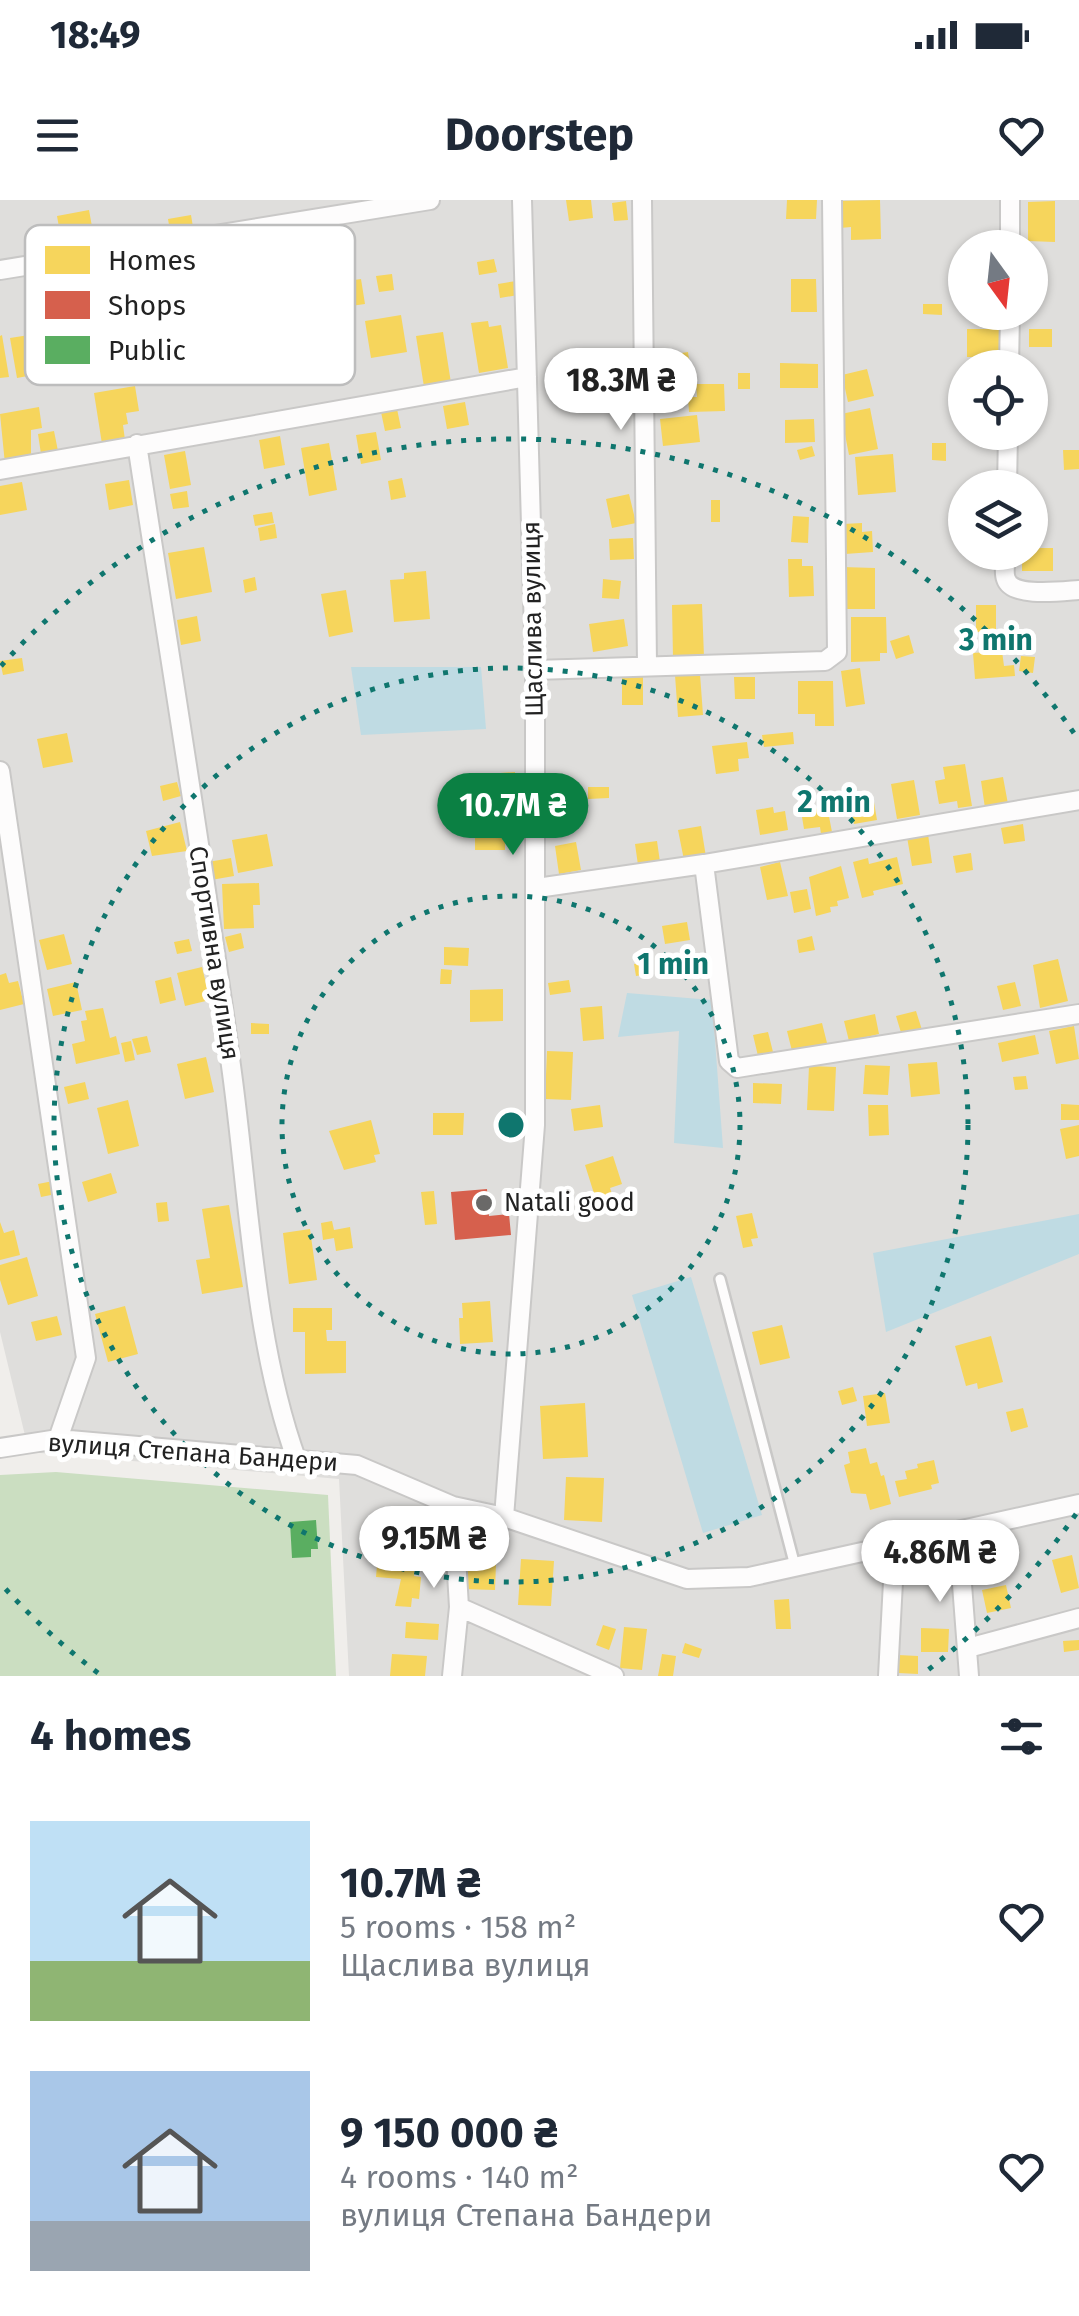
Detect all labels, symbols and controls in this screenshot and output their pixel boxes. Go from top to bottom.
text: 18:49 [50,12,141,58]
icon: menu [30,108,85,163]
text: Doorstep [445,108,634,162]
icon: heart [994,108,1049,163]
legend [25,225,355,385]
north arrow [948,230,1048,330]
map controls [948,230,1048,570]
text: Homes [108,244,196,277]
text: Shops [108,289,186,322]
text: Public [108,334,186,367]
pin: 18.3M ₴ [529,348,713,433]
button: locate [948,350,1048,450]
text: 18.3M ₴ [566,361,676,399]
button: layers [948,470,1048,570]
street label: Щаслива вулиця [516,521,550,717]
text: 3 min [958,622,1033,658]
pin: 10.7M ₴ [421,773,605,858]
text: 2 min [797,784,871,820]
text: 10.7M ₴ [459,786,567,824]
street label: Спортивна вулиця [182,844,246,1062]
text: 1 min [637,946,709,982]
centre of rings [493,1107,529,1143]
place label: Natali good [504,1188,635,1218]
marker: Natali good [473,1192,495,1214]
street label: вулиця Степана Бандери [47,1428,339,1478]
pin: 9.15M ₴ [342,1506,526,1591]
text: 9.15M ₴ [381,1519,487,1557]
pin: 4.86M ₴ [848,1520,1032,1605]
text: 4.86M ₴ [883,1533,997,1571]
icon: filters [994,1709,1049,1764]
text: 4 homes [30,1711,191,1761]
text: 10.7M ₴ [340,1858,481,1908]
icon: home [110,1861,230,1981]
icon: heart [994,1894,1049,1949]
text: 5 rooms · 158 m² [340,1908,576,1946]
text: Щаслива вулиця [340,1946,591,1984]
text: 9 150 000 ₴ [340,2108,558,2158]
icon: home [110,2111,230,2231]
icon: heart [994,2144,1049,2199]
text: 4 rooms · 140 m² [340,2158,579,2196]
text: вулиця Степана Бандери [340,2196,712,2234]

